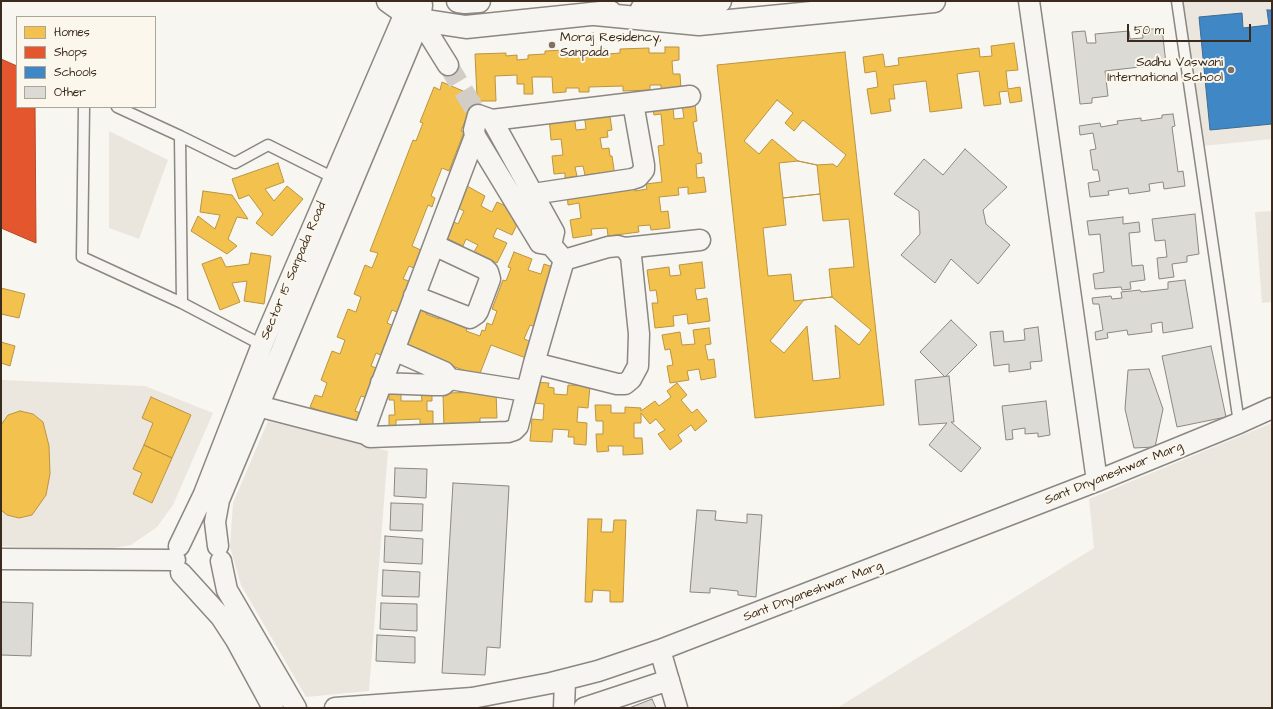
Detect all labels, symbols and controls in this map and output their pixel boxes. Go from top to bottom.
legend [16,16,156,108]
scale bar [1129,16,1253,42]
text: 50 m [1134,22,1164,39]
text: Homes [54,24,90,41]
place label: Moraj Residency, Sanpada [560,30,662,61]
marker: Moraj Residency, Sanpada [547,40,557,50]
text: Shops [54,44,87,61]
place label: Sadhu Vaswani International School [1107,55,1223,86]
text: Schools [54,64,97,81]
marker: Sadhu Vaswani International School [1226,65,1236,75]
text: Other [54,84,86,101]
street label: Sector 15 Sanpada Road [258,200,330,342]
street label: Sant Dnyaneshwar Marg [1043,439,1185,509]
street label: Sant Dnyaneshwar Marg [741,558,885,626]

